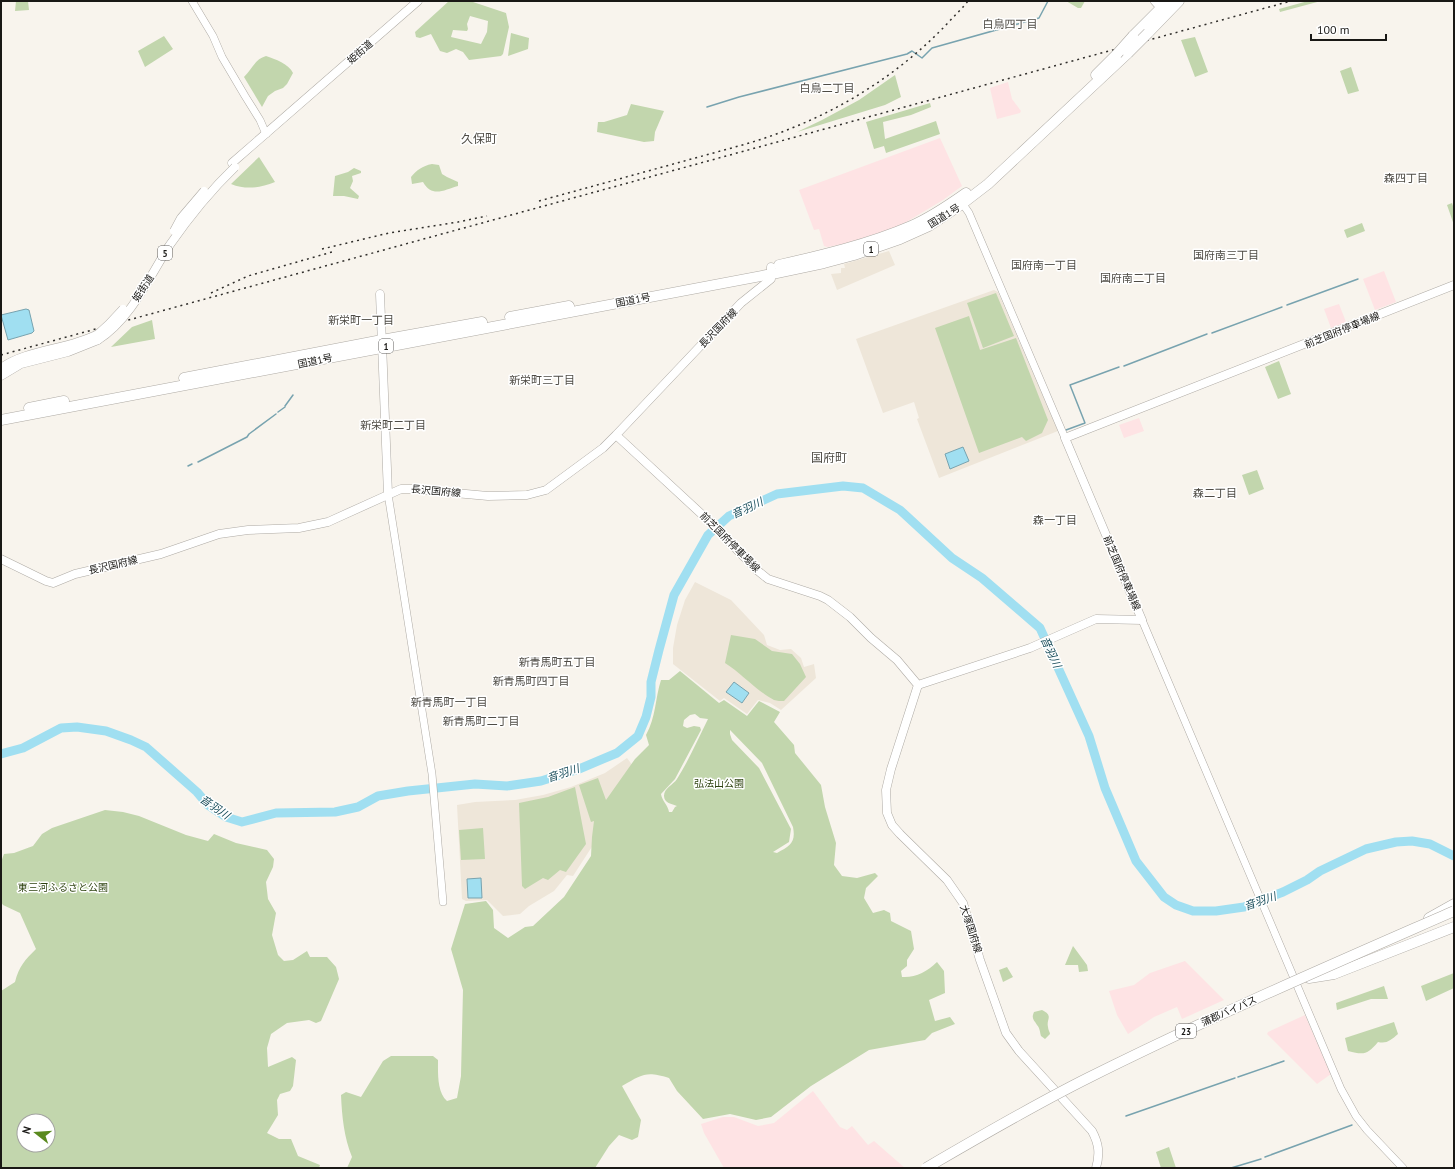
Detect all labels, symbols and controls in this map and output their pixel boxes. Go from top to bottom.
scale bar [1311,16,1386,42]
district label: 白鳥四丁目 [983,17,1038,31]
text: 100 m [1317,22,1350,37]
street label: 姫街道 [344,37,376,67]
district label: 白鳥二丁目 [800,81,855,95]
district label: 久保町 [461,131,497,146]
district label: 森四丁目 [1384,171,1428,185]
street label: 国道1号 [926,201,962,231]
road number: 1 [864,242,878,256]
road number: 5 [158,246,172,260]
district label: 国府南三丁目 [1193,248,1259,262]
district label: 国府南一丁目 [1011,258,1077,272]
district label: 国府南二丁目 [1100,271,1166,285]
street label: 姫街道 [129,272,157,304]
street label: 国道1号 [614,290,652,310]
street label: 長沢国府線 [696,306,740,350]
street label: 前芝国府停車場線 [1302,309,1382,351]
district label: 新栄町一丁目 [328,313,394,327]
road number: 1 [379,339,393,353]
street label: 国道1号 [296,351,334,371]
district label: 新栄町三丁目 [509,373,575,387]
district label: 新栄町二丁目 [360,418,426,432]
district label: 国府町 [811,450,847,465]
street label: 長沢国府線 [411,482,461,500]
district label: 森二丁目 [1193,486,1237,500]
water label: 音羽川 [729,494,766,521]
street label: 前芝国府停車場線 [697,509,763,575]
district label: 森一丁目 [1033,513,1077,527]
street label: 前芝国府停車場線 [1100,534,1144,612]
street label: 長沢国府線 [87,553,139,577]
water label: 音羽川 [1038,634,1065,671]
district label: 新青馬町五丁目 [519,655,596,669]
district label: 新青馬町四丁目 [493,674,570,688]
district label: 新青馬町一丁目 [411,695,488,709]
district label: 新青馬町二丁目 [443,714,520,728]
water label: 音羽川 [545,761,582,785]
park label: 弘法山公園 [694,777,744,790]
water label: 音羽川 [197,792,233,823]
park label: 東三河ふるさと公園 [18,881,108,894]
water label: 音羽川 [1242,889,1279,913]
street label: 大塚国府線 [957,903,985,955]
street label: 蒲郡バイパス [1199,993,1259,1029]
road number: 23 [1176,1024,1196,1038]
north arrow [16,1113,56,1153]
text: N [19,1125,34,1136]

